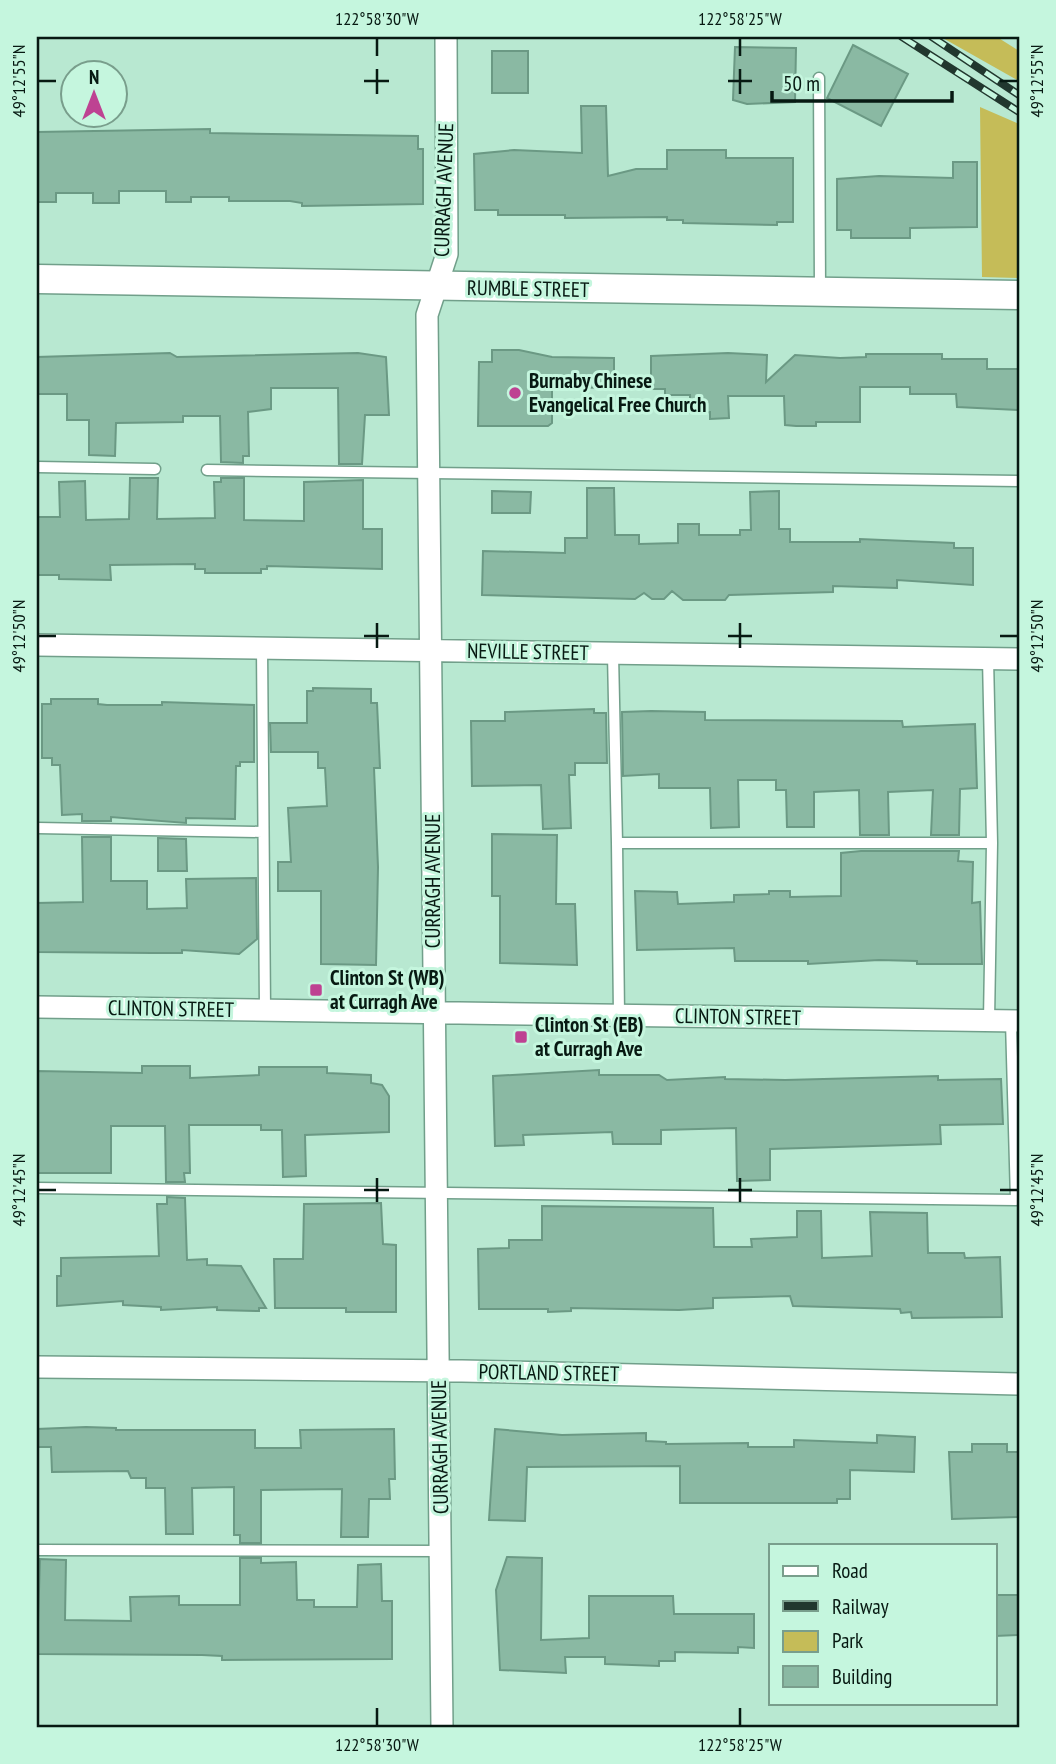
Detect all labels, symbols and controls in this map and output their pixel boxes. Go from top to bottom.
text: 122°58'30"W [335,7,419,30]
text: 122°58'25"W [698,7,782,30]
text: 49°12'55"N [7,45,30,117]
text: 49°12'55"N [1025,45,1048,117]
north arrow [60,60,130,130]
scale bar [772,60,953,104]
text: N [89,65,99,89]
text: 50 m [783,70,820,97]
street label: CURRAGH AVENUE [428,122,459,258]
street label: RUMBLE STREET [467,274,590,303]
place label: Burnaby Chinese Evangelical Free Church [529,367,706,418]
marker: Burnaby Chinese Evangelical Free Church [507,385,523,401]
text: 49°12'50"N [7,600,30,672]
text: 49°12'50"N [1025,600,1048,672]
street label: NEVILLE STREET [467,637,590,666]
street label: CURRAGH AVENUE [419,814,446,948]
place label: Clinton St (WB) at Curragh Ave [330,964,445,1015]
marker: Clinton St (WB) at Curragh Ave [308,982,324,998]
street label: CLINTON STREET [108,994,235,1023]
street label: CLINTON STREET [675,1002,802,1031]
place label: Clinton St (EB) at Curragh Ave [535,1011,644,1062]
marker: Clinton St (EB) at Curragh Ave [513,1029,529,1045]
text: 49°12'45"N [7,1154,30,1226]
text: 49°12'45"N [1025,1154,1048,1226]
street label: PORTLAND STREET [478,1358,620,1387]
street label: CURRAGH AVENUE [425,1380,454,1514]
legend [769,1544,996,1704]
text: Road [832,1557,868,1584]
text: Railway [832,1593,889,1620]
text: Park [832,1627,863,1654]
text: Building [832,1663,892,1690]
text: 122°58'30"W [335,1733,419,1756]
text: 122°58'25"W [698,1733,782,1756]

